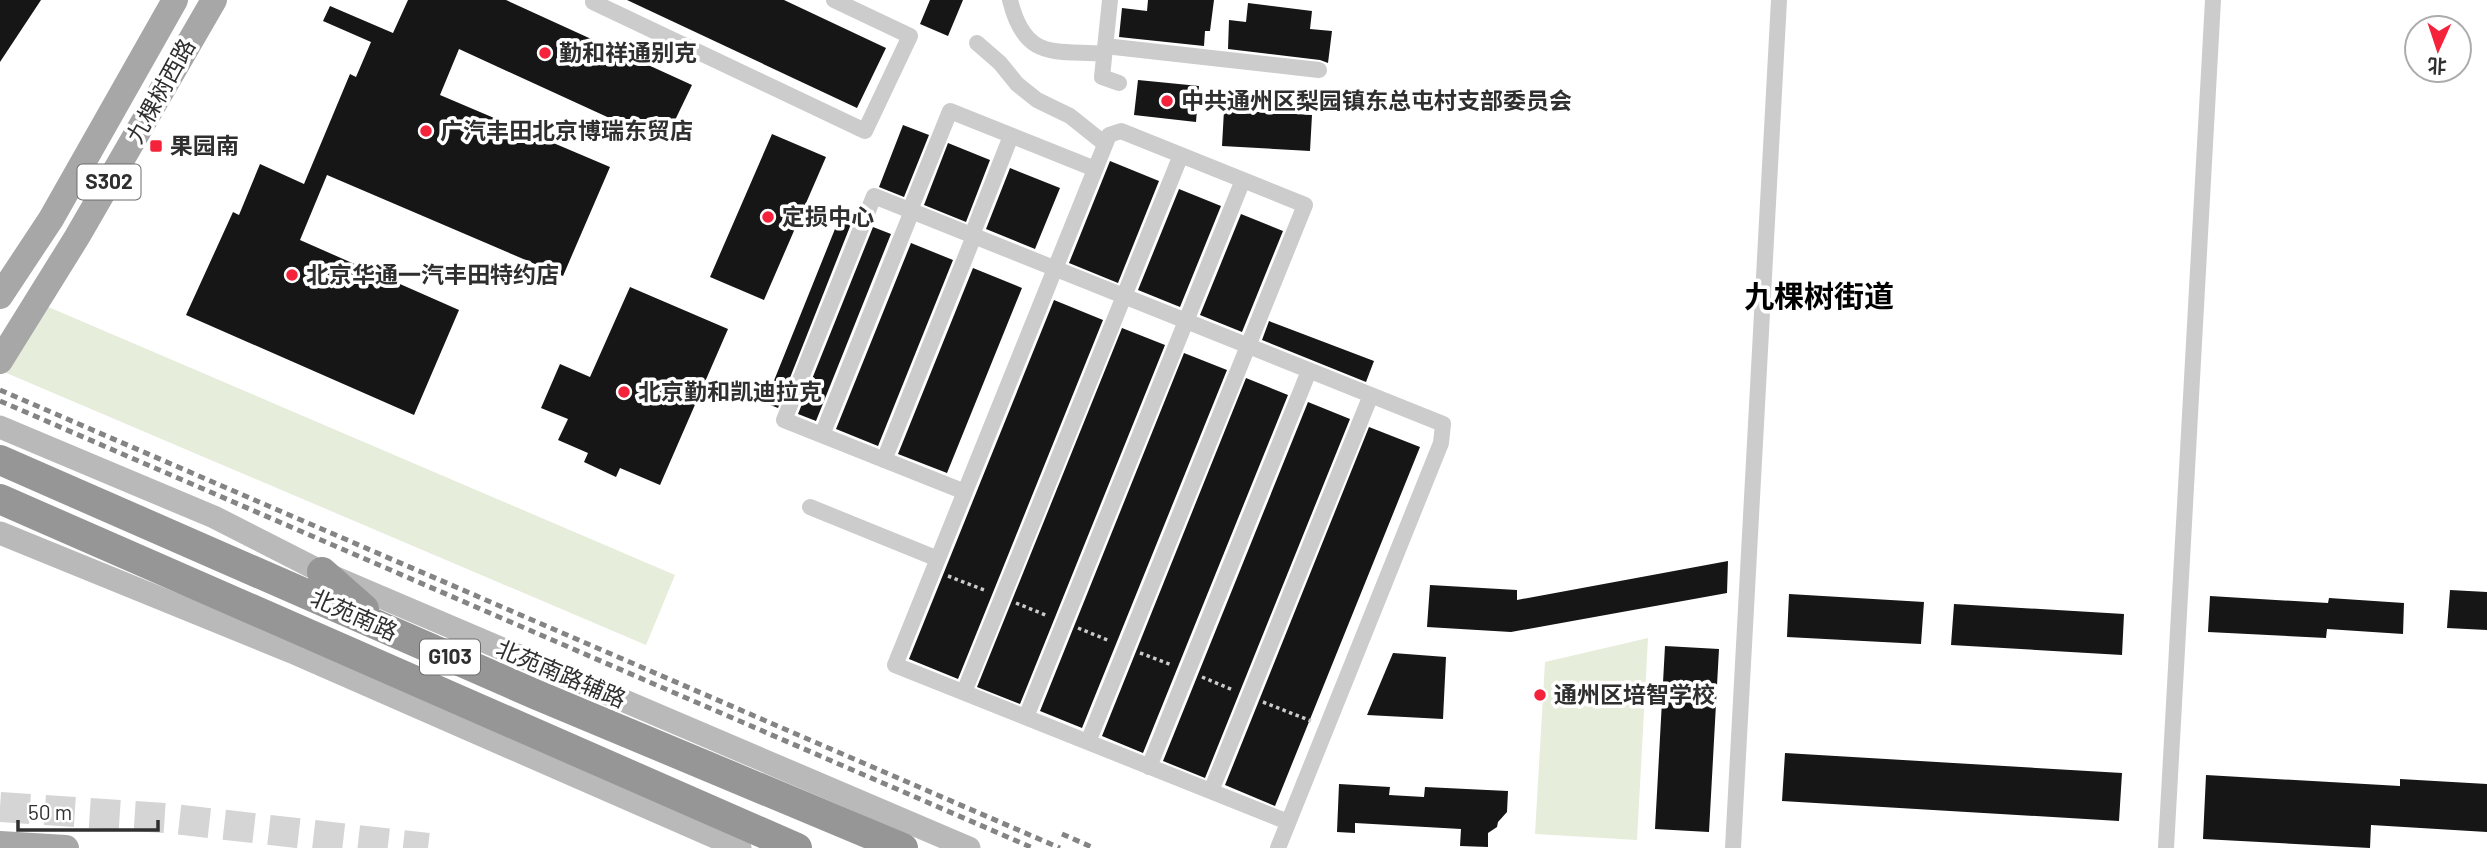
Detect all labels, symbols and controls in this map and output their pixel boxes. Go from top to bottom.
north arrow [2403,14,2473,84]
street label: 九棵树西路 [120,33,200,148]
place label: 勤和祥通别克 [559,38,697,66]
marker: 勤和祥通别克 [537,45,553,61]
text: 北 [2427,54,2447,78]
place label: 中共通州区梨园镇东总屯村支部委员会 [1181,86,1572,114]
marker: 中共通州区梨园镇东总屯村支部委员会 [1159,93,1175,109]
place label: 广汽丰田北京博瑞东贸店 [440,116,693,144]
marker: 广汽丰田北京博瑞东贸店 [418,123,434,139]
place label: 果园南 [170,131,239,159]
marker: 果园南 [148,138,164,154]
road number: S302 [78,164,140,200]
place label: 定损中心 [782,202,874,230]
marker: 定损中心 [760,209,776,225]
place label: 北京华通一汽丰田特约店 [306,260,559,288]
marker: 北京华通一汽丰田特约店 [284,267,300,283]
district label: 九棵树街道 [1744,277,1894,313]
place label: 北京勤和凯迪拉克 [638,377,822,405]
marker: 北京勤和凯迪拉克 [616,384,632,400]
street label: 北苑南路 [307,583,402,646]
street label: 北苑南路辅路 [492,633,630,713]
road number: G103 [420,640,480,674]
place label: 通州区培智学校 [1554,680,1715,708]
marker: 通州区培智学校 [1532,687,1548,703]
scale bar [18,788,158,832]
text: 50 m [28,799,72,824]

